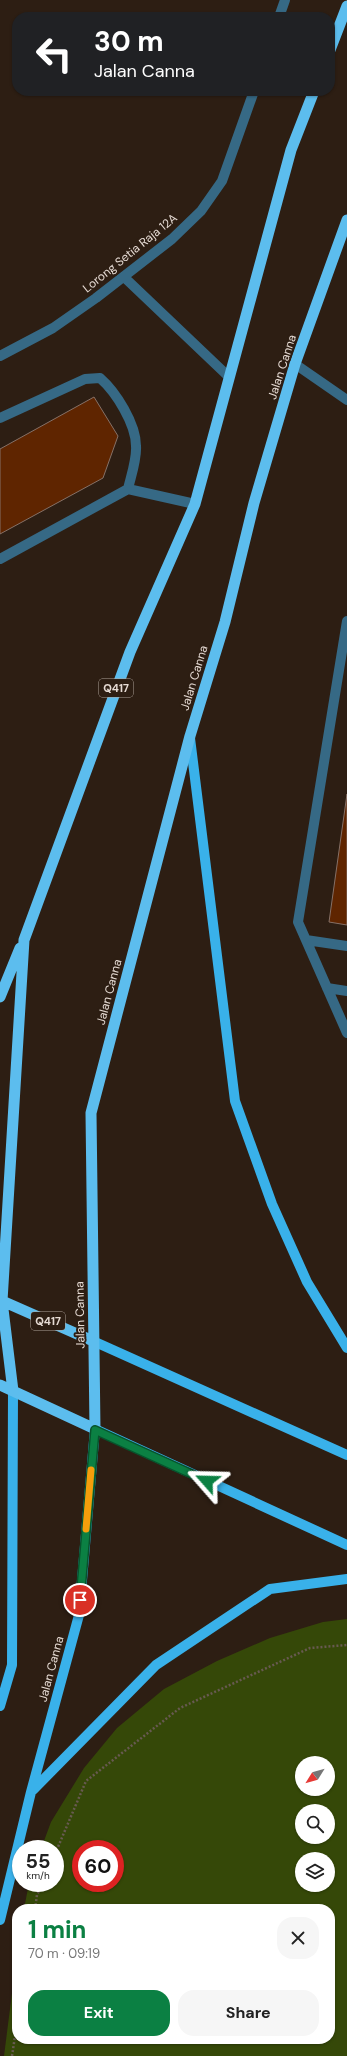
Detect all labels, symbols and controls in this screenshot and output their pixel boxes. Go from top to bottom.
text: 30 m [94,23,164,60]
icon: left [28,28,80,80]
text: Jalan Canna [94,59,195,83]
street label: Lorong Setia Raja 12A [80,210,180,296]
street label: Jalan Canna [264,333,300,401]
street label: Jalan Canna [177,643,211,713]
road number: Q417 [99,679,133,697]
street label: Jalan Canna [93,957,125,1027]
street label: Jalan Canna [71,1281,89,1349]
road number: Q417 [31,1312,65,1330]
position arrow [186,1460,228,1502]
pin [63,1583,97,1617]
icon: arrive [69,1589,91,1611]
street label: Jalan Canna [35,1634,67,1704]
north arrow [295,1756,335,1796]
map controls [295,1756,335,1892]
button: search [295,1804,335,1844]
speed limit sign: 60 [72,1840,124,1892]
text: 55 [26,1848,50,1874]
button: layers [295,1852,335,1892]
text: km/h [26,1869,50,1882]
text: 1 min [28,1914,86,1945]
button: close [277,1917,319,1959]
text: 70 m · 09:19 [28,1945,100,1962]
button: Exit [28,1990,170,2036]
button: Share [178,1990,319,2036]

